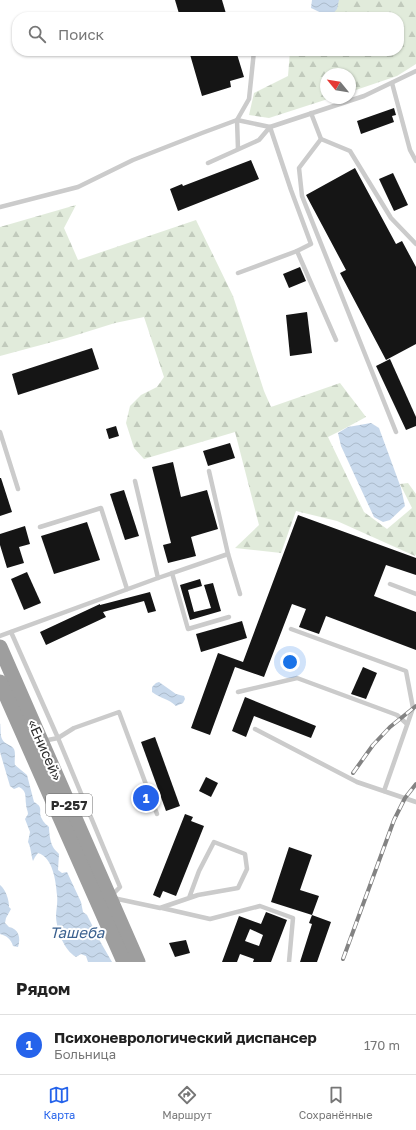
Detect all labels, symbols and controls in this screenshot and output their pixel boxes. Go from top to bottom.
search box [12,12,404,56]
icon: search [26,23,48,45]
text: Поиск [58,25,104,43]
north arrow [320,68,356,104]
your location [280,652,300,672]
street label: «Енисей» [24,717,67,783]
pin: 1 [133,783,159,813]
road number: Р-257 [46,794,92,816]
water label: Ташеба [50,923,105,941]
text: Рядом [16,978,70,999]
text: Психоневрологический диспансер [54,1028,317,1046]
text: 1 [26,1037,32,1053]
text: 170 m [364,1037,400,1053]
text: Больница [54,1046,116,1062]
tab: Карта [43,1084,75,1121]
tab: Маршрут [162,1084,212,1121]
tab: Сохранённые [299,1084,373,1121]

